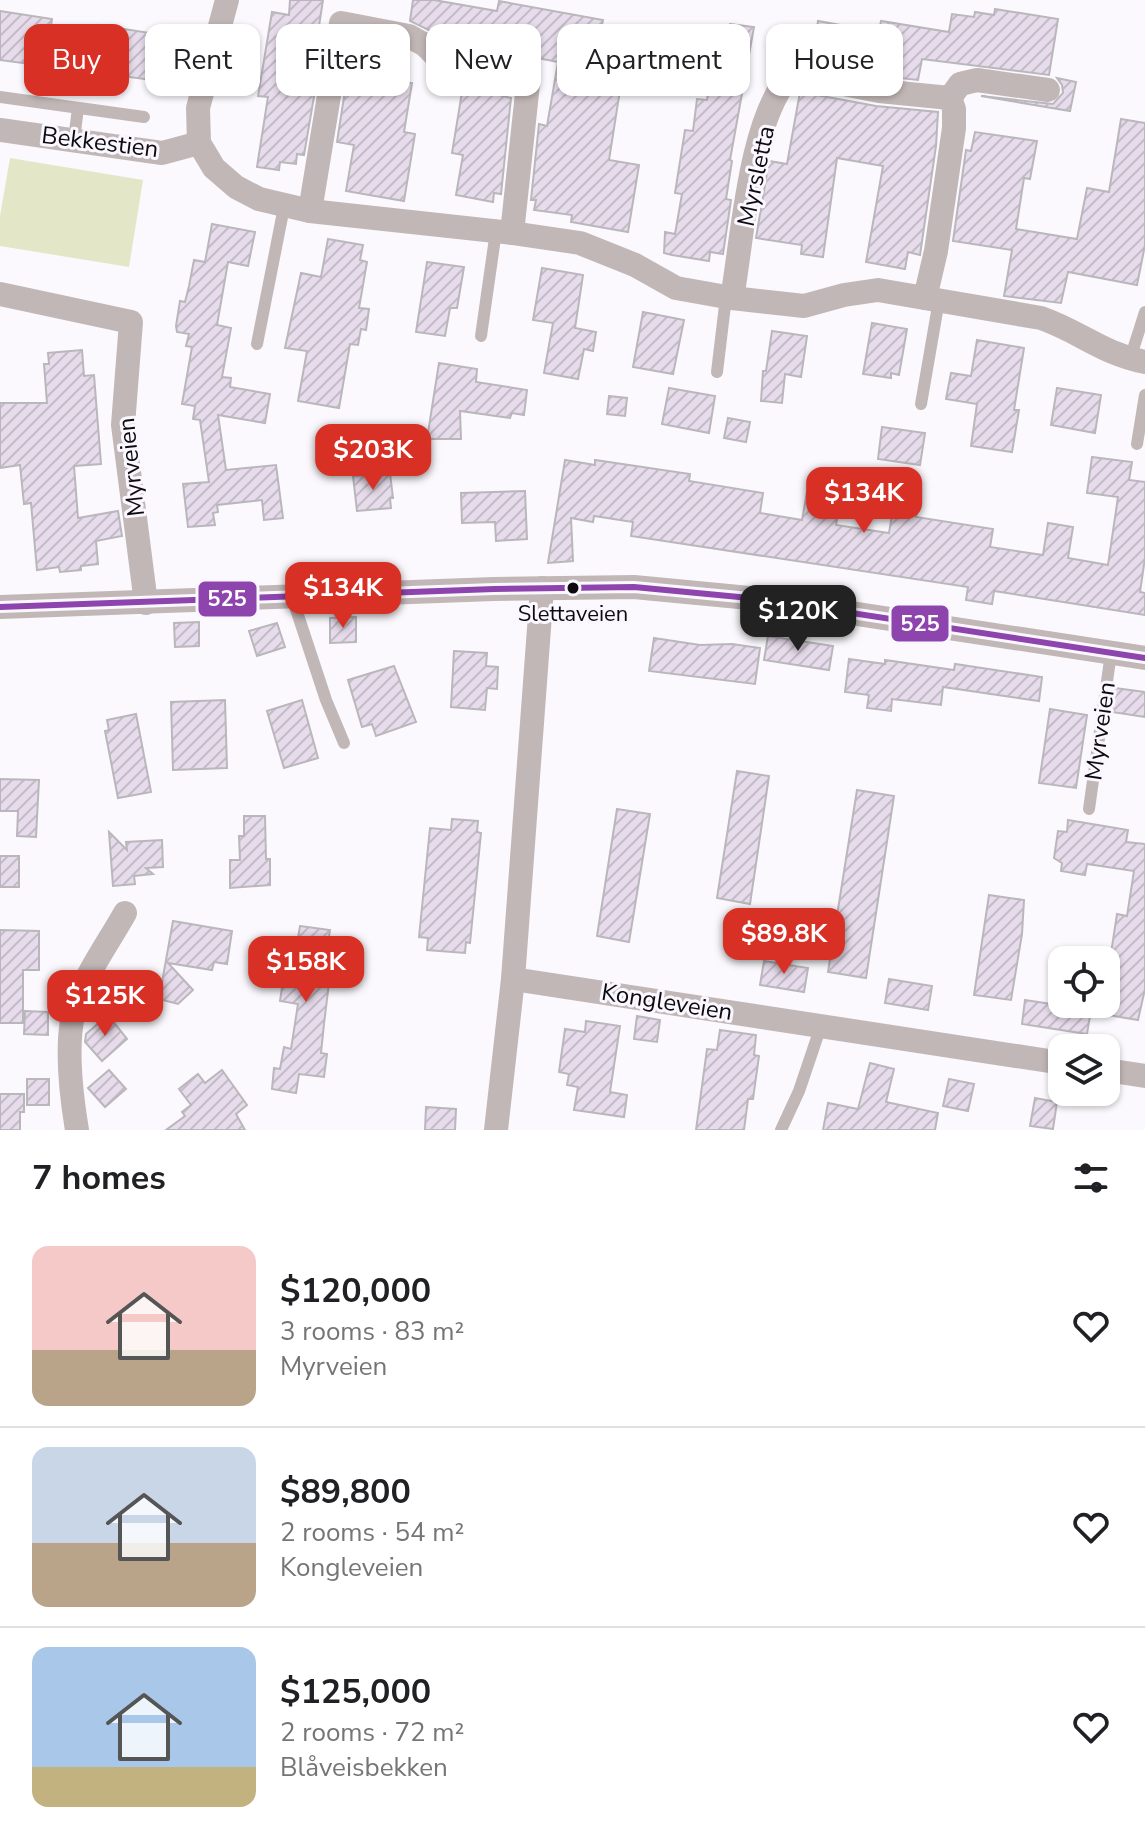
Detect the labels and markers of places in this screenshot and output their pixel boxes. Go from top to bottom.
pin: $203K [317,424,429,492]
pin: $134K [808,467,920,535]
pin: $134K [287,562,399,630]
marker: Slettaveien [565,580,581,596]
pin: $120K [742,585,854,653]
place label: Slettaveien [518,599,628,629]
pin: $89.8K [719,908,849,976]
pin: $158K [250,936,362,1004]
pin: $125K [49,970,161,1038]

